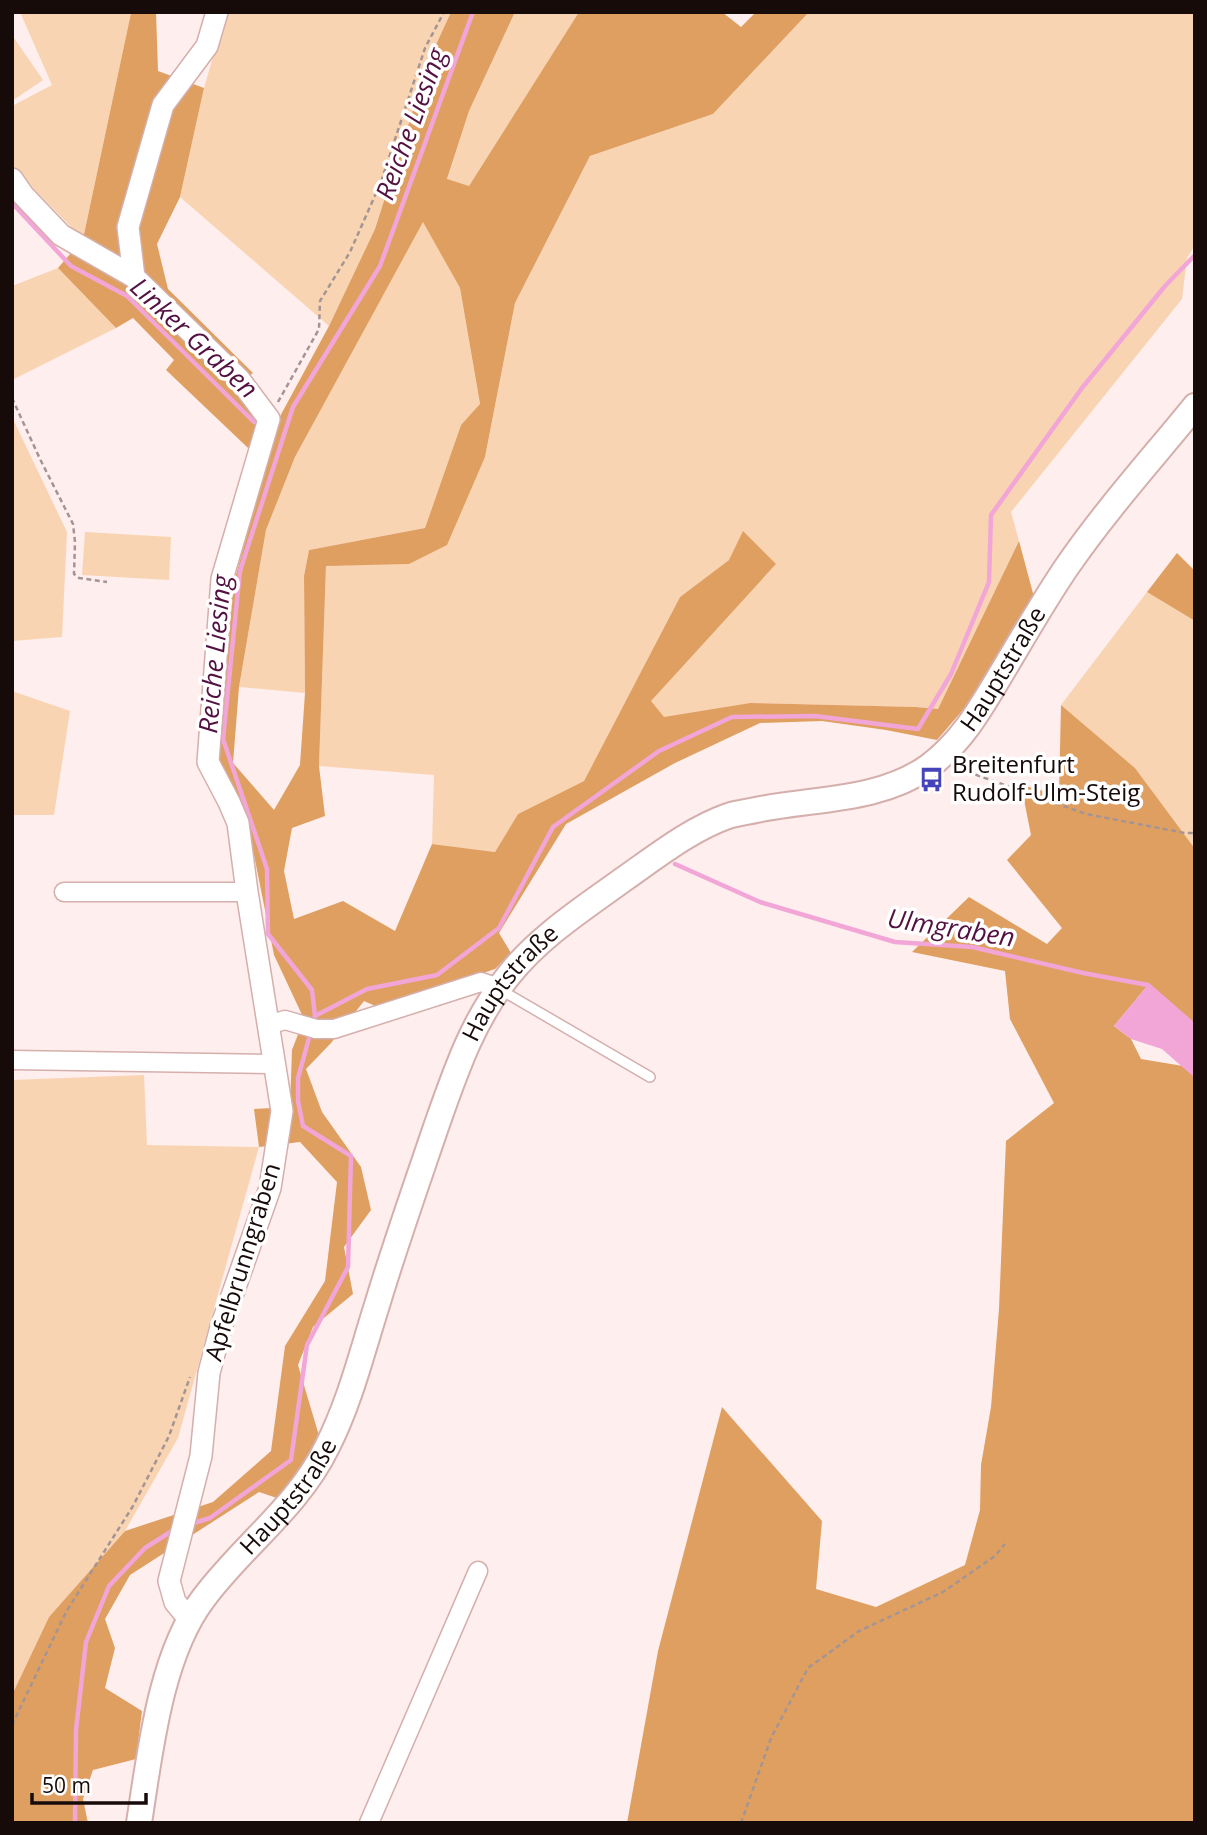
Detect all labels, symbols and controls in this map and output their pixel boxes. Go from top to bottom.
water label: Reiche Liesing [366,41,455,205]
water label: Linker Graben [123,269,266,406]
water label: Reiche Liesing [189,572,239,735]
street label: Hauptstraße [951,600,1052,738]
place label: Breitenfurt Rudolf-Ulm-Steig [952,747,1140,808]
bus stop icon: Breitenfurt Rudolf-Ulm-Steig [918,765,946,793]
water label: Ulmgraben [885,899,1017,955]
street label: Hauptstraße [453,916,564,1046]
street label: Apfelbrunngraben [196,1159,287,1364]
street label: Hauptstraße [232,1432,344,1561]
scale bar [32,1762,145,1806]
text: 50 m [42,1771,91,1799]

